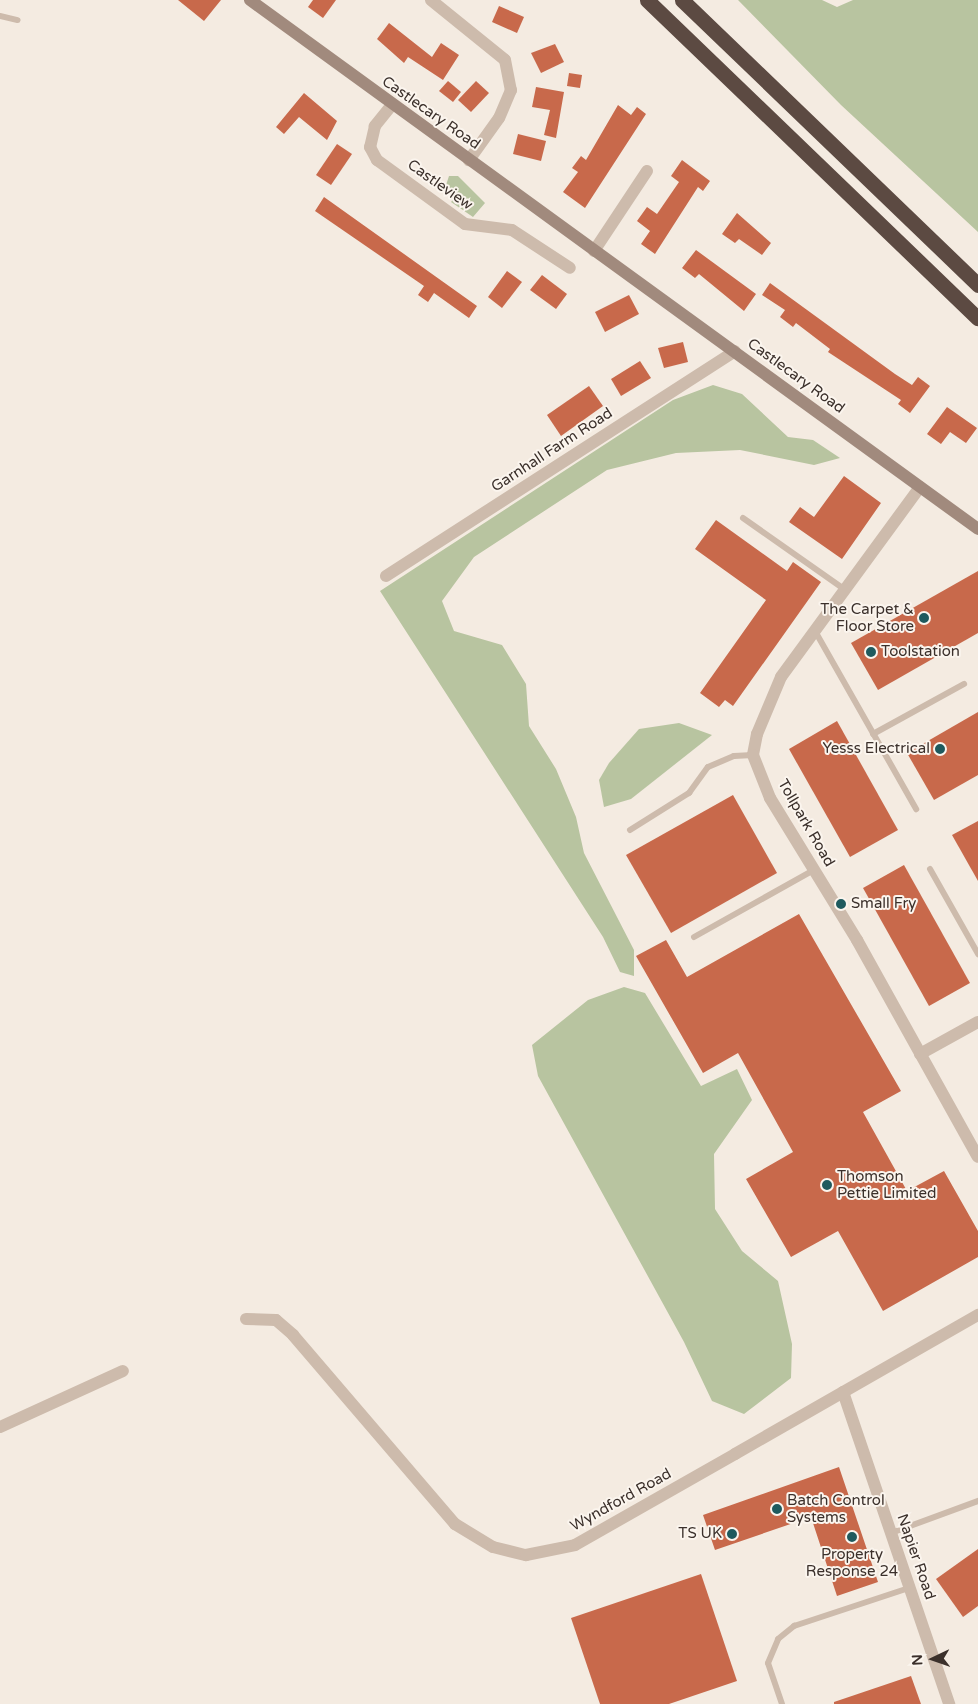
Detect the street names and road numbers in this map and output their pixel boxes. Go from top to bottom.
street label: Castlecary Road [378,72,484,154]
street label: Castleview [404,156,476,214]
street label: Castlecary Road [744,335,848,417]
street label: Garnhall Farm Road [488,404,616,496]
street label: Tollpark Road [774,776,838,870]
street label: Wyndford Road [567,1465,675,1535]
street label: Napier Road [893,1512,939,1602]

